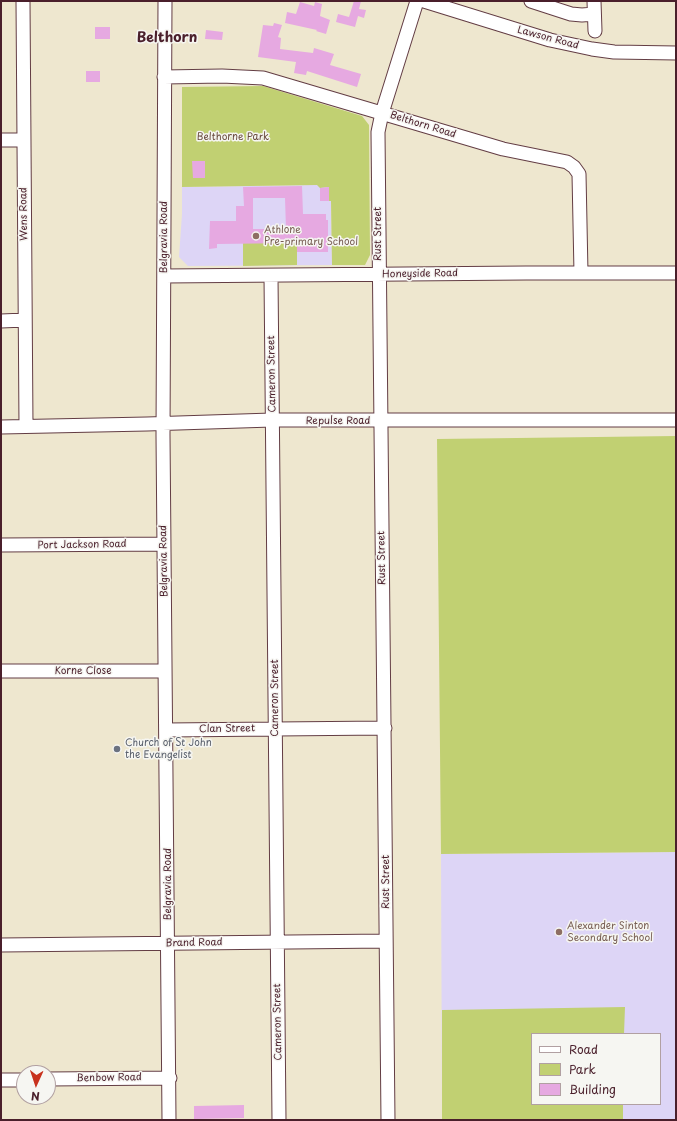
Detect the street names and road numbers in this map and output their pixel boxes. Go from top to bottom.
street label: Lawson Road [516,24,580,52]
street label: Belthorn Road [388,109,458,141]
street label: Wens Road [18,187,30,241]
street label: Belgravia Road [158,201,170,273]
street label: Rust Street [372,207,384,261]
street label: Honeyside Road [382,267,458,281]
street label: Cameron Street [265,335,279,413]
street label: Repulse Road [306,415,370,427]
street label: Belgravia Road [157,525,171,597]
street label: Rust Street [376,531,388,585]
street label: Port Jackson Road [37,538,127,552]
street label: Cameron Street [269,659,281,737]
street label: Korne Close [55,665,111,677]
street label: Clan Street [199,723,255,735]
street label: Belgravia Road [162,848,174,920]
street label: Rust Street [380,855,392,909]
street label: Brand Road [165,937,223,949]
street label: Cameron Street [271,983,285,1061]
street label: Benbow Road [76,1071,142,1085]

